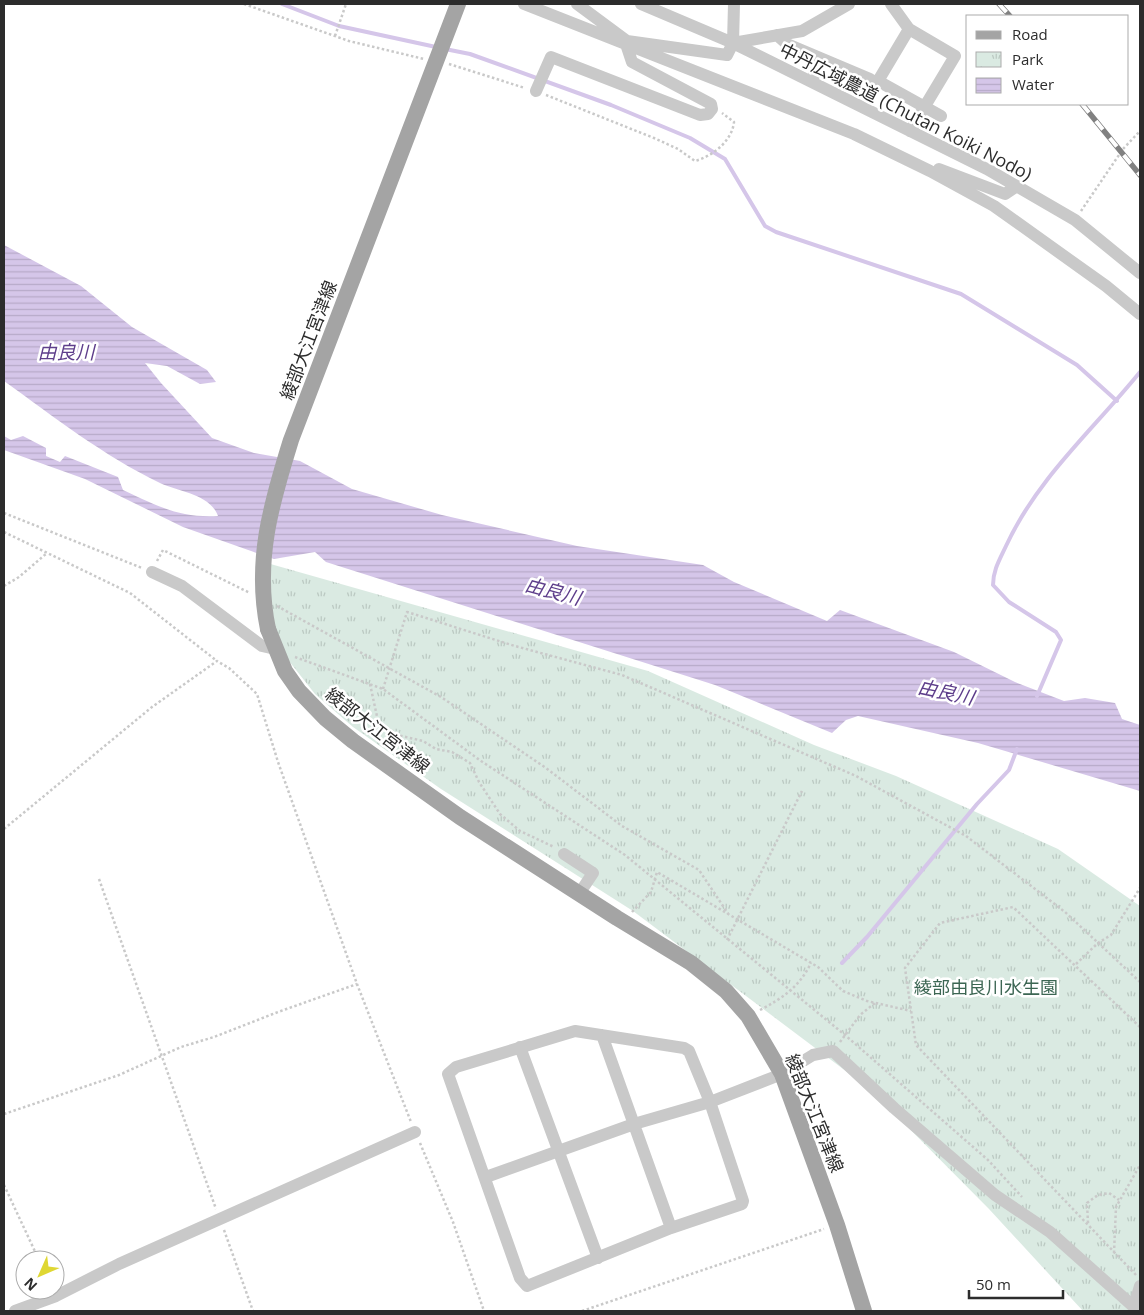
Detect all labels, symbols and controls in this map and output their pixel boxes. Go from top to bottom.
legend [966,15,1129,105]
text: Road [1012,24,1048,44]
street label: 中丹広域農道 (Chutan Koiki Nodo) [776,37,1036,185]
text: Park [1012,49,1043,69]
text: Water [1012,74,1054,94]
street label: 綾部大江宮津線 [274,277,342,403]
water label: 由良川 [37,339,96,365]
water label: 由良川 [522,571,586,611]
water label: 由良川 [915,673,979,711]
street label: 綾部大江宮津線 [321,682,435,778]
park label: 綾部由良川水生園 [914,975,1058,999]
street label: 綾部大江宮津線 [780,1050,850,1176]
north arrow [15,1250,65,1300]
scale bar [969,1268,1063,1300]
text: N [20,1274,41,1295]
text: 50 m [976,1274,1011,1294]

